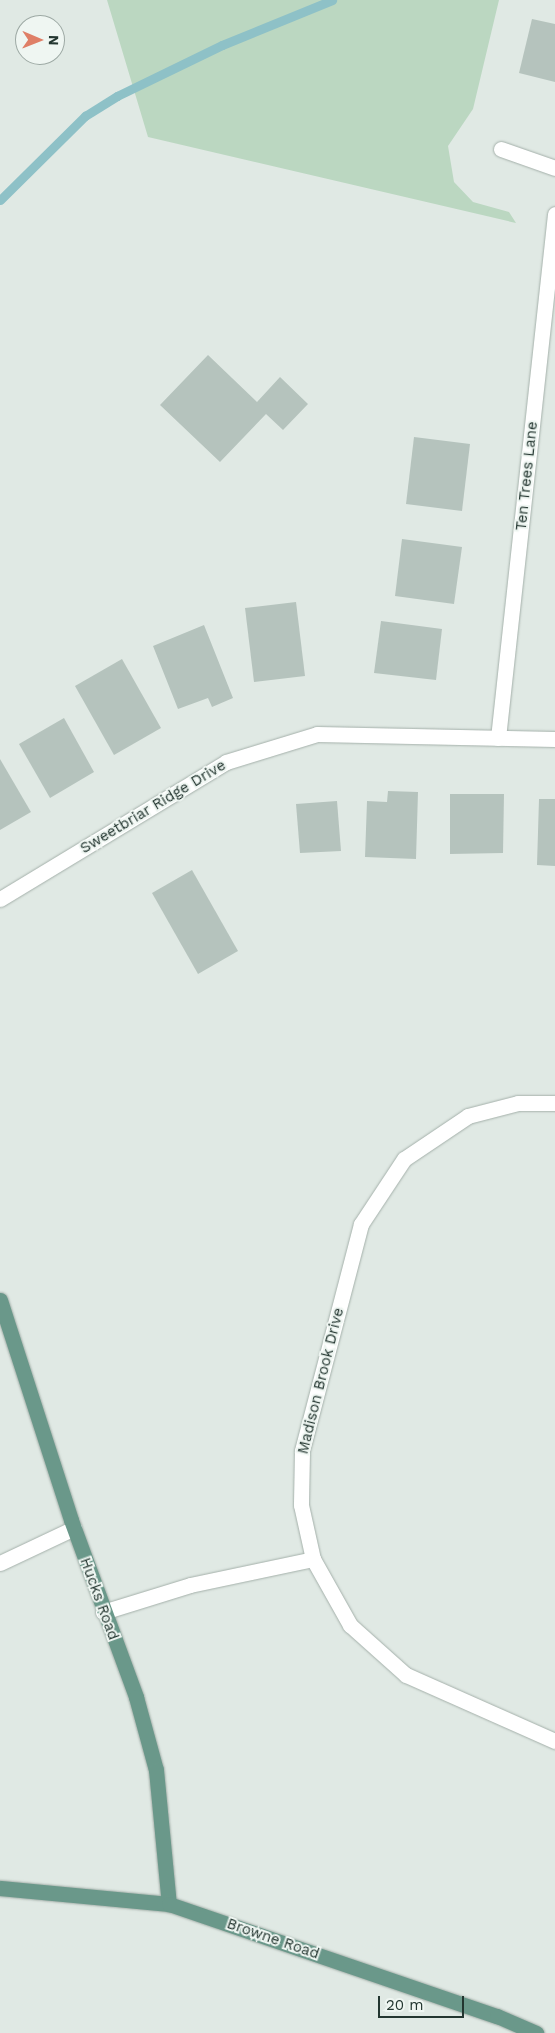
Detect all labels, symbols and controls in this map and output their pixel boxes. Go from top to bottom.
north arrow [15,15,65,65]
text: N [46,35,62,46]
street label: Ten Trees Lane [512,420,542,532]
street label: Sweetbriar Ridge Drive [77,756,229,858]
street label: Madison Brook Drive [294,1306,348,1456]
street label: Hucks Road [76,1555,122,1643]
street label: Browne Road [224,1915,322,1963]
scale bar [380,1986,466,2018]
text: 20 m [386,1996,424,2014]

